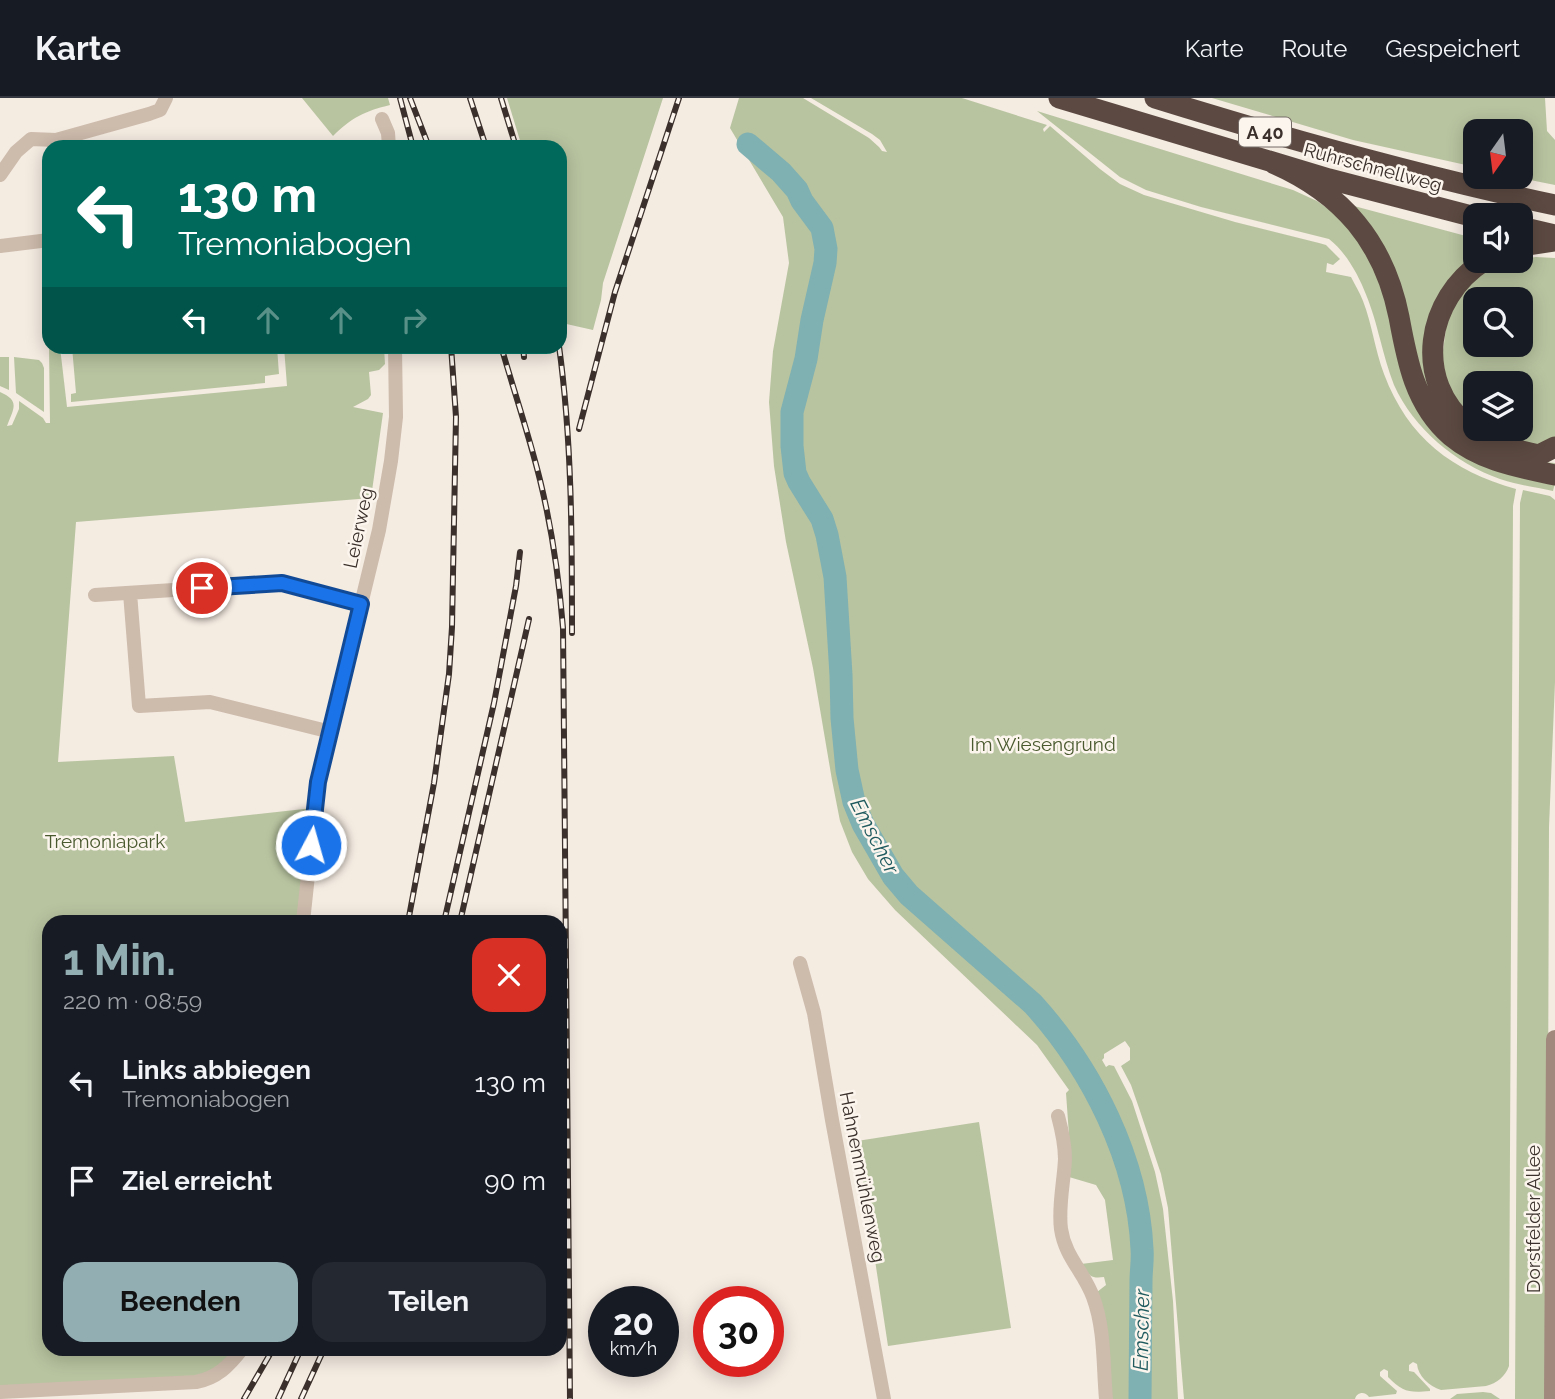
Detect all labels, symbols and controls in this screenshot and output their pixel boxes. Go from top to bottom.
text: Karte [35,29,121,68]
text: Karte [1185,34,1244,63]
text: Route [1282,34,1347,63]
text: Gespeichert [1385,34,1520,63]
road number: A 40 [1239,117,1291,146]
north arrow [1463,119,1533,189]
map controls [1463,119,1533,441]
street label: Ruhrschnellweg [1301,138,1445,196]
text: 130 m [178,166,317,223]
icon: left [63,168,154,259]
button: sound [1463,203,1533,273]
text: Tremoniabogen [178,225,412,262]
button: search [1463,287,1533,357]
icon: left [176,301,214,339]
icon: ahead [249,301,287,339]
icon: ahead [322,301,360,339]
icon: right [395,301,433,339]
button: layers [1463,371,1533,441]
street label: Leierweg [339,486,377,570]
pin [172,558,232,618]
icon: arrive [183,569,221,607]
park label: Im Wiesengrund [970,733,1116,755]
water label: Emscher [845,794,905,879]
position arrow [274,808,348,882]
park label: Tremoniapark [45,830,165,852]
text: 1 Min. [63,936,176,985]
button: close [472,938,546,1012]
text: 220 m · 08:59 [63,987,202,1014]
text: Links abbiegen [122,1055,311,1085]
icon: left [63,1064,101,1102]
text: 130 m [475,1068,546,1098]
text: Tremoniabogen [122,1085,290,1112]
street label: Hahnenmühlenweg [836,1090,890,1264]
street label: Dorstfelder Allee [1522,1145,1544,1293]
icon: arrive [63,1162,101,1200]
text: Ziel erreicht [122,1166,272,1196]
text: 90 m [484,1166,546,1196]
button: Beenden [63,1262,298,1342]
button: Teilen [312,1262,546,1342]
speed limit sign: 30 [693,1286,784,1377]
water label: Emscher [1128,1288,1154,1371]
text: 20 [613,1302,654,1343]
text: km/h [610,1338,657,1359]

